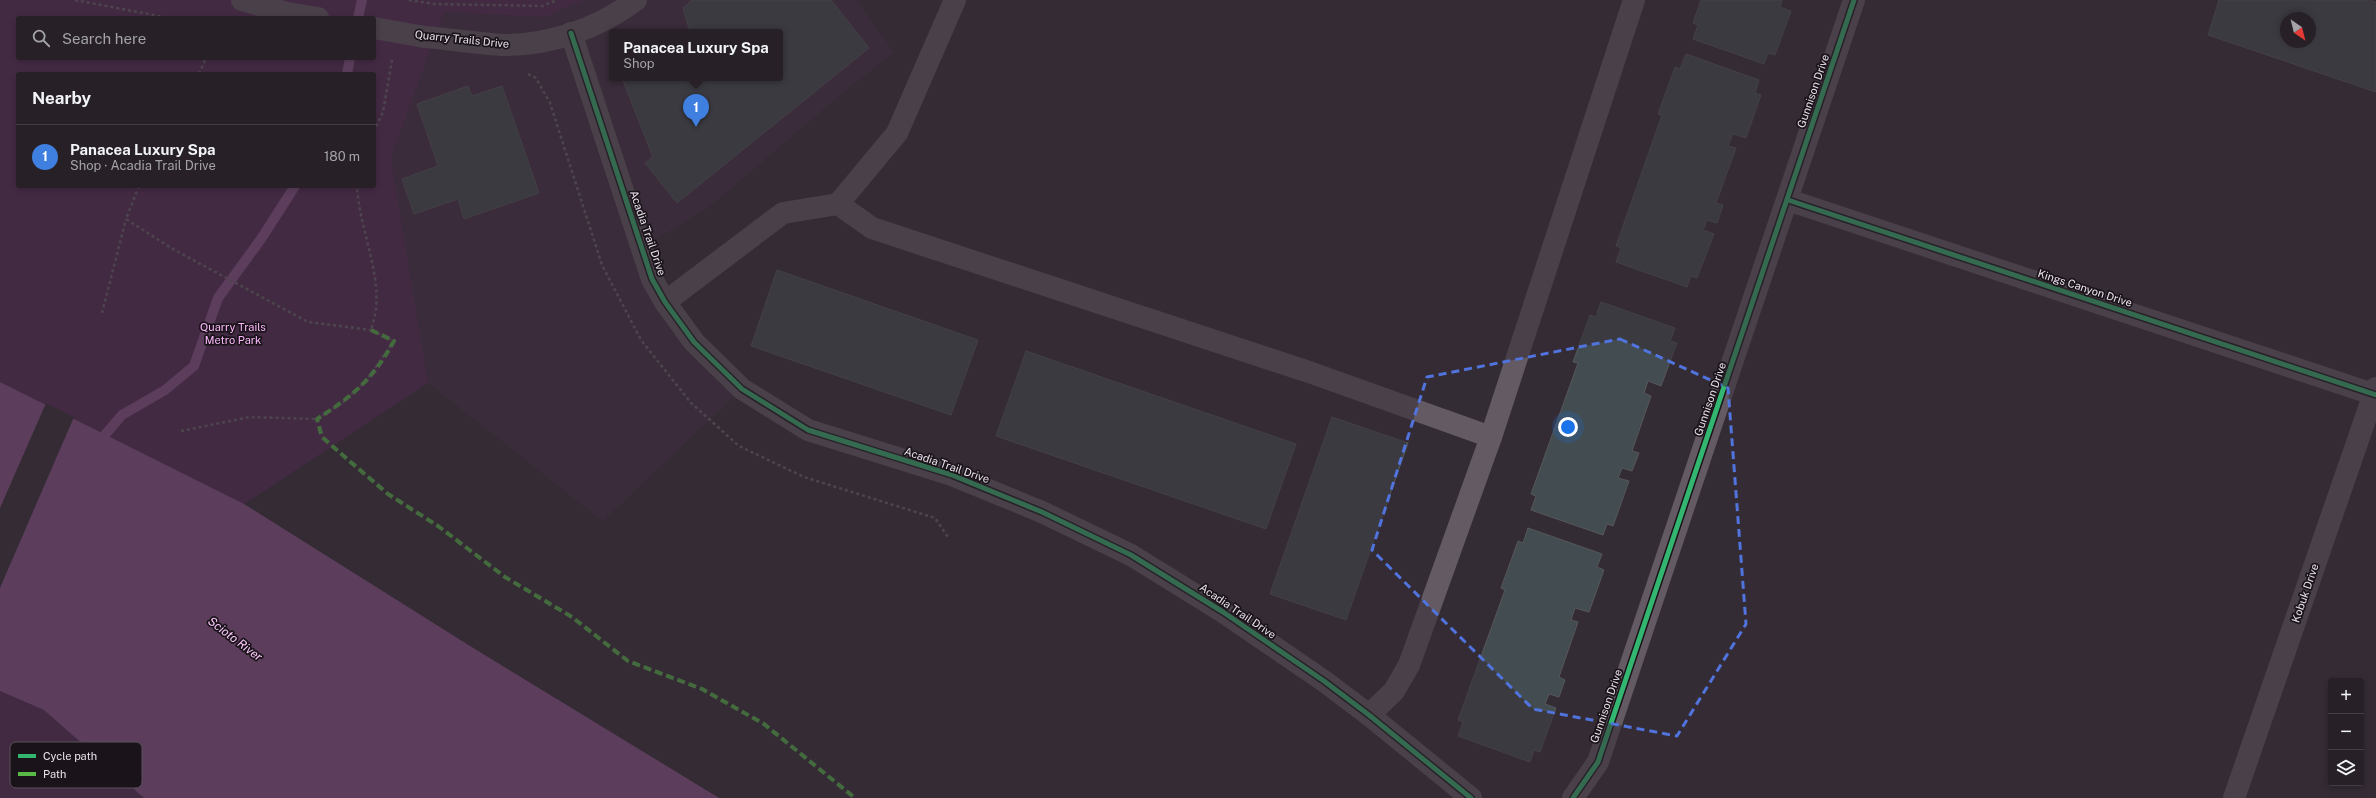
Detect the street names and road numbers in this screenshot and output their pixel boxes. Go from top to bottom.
street label: Quarry Trails Drive [414,28,510,50]
street label: Gunnison Drive [1795,53,1831,129]
street label: Acadia Trail Drive [628,189,668,277]
street label: Kings Canyon Drive [2036,267,2134,309]
street label: Gunnison Drive [1692,361,1728,437]
street label: Acadia Trail Drive [903,445,991,485]
street label: Kobuk Drive [2289,562,2321,624]
street label: Acadia Trail Drive [1198,581,1278,641]
street label: Gunnison Drive [1588,668,1624,744]

